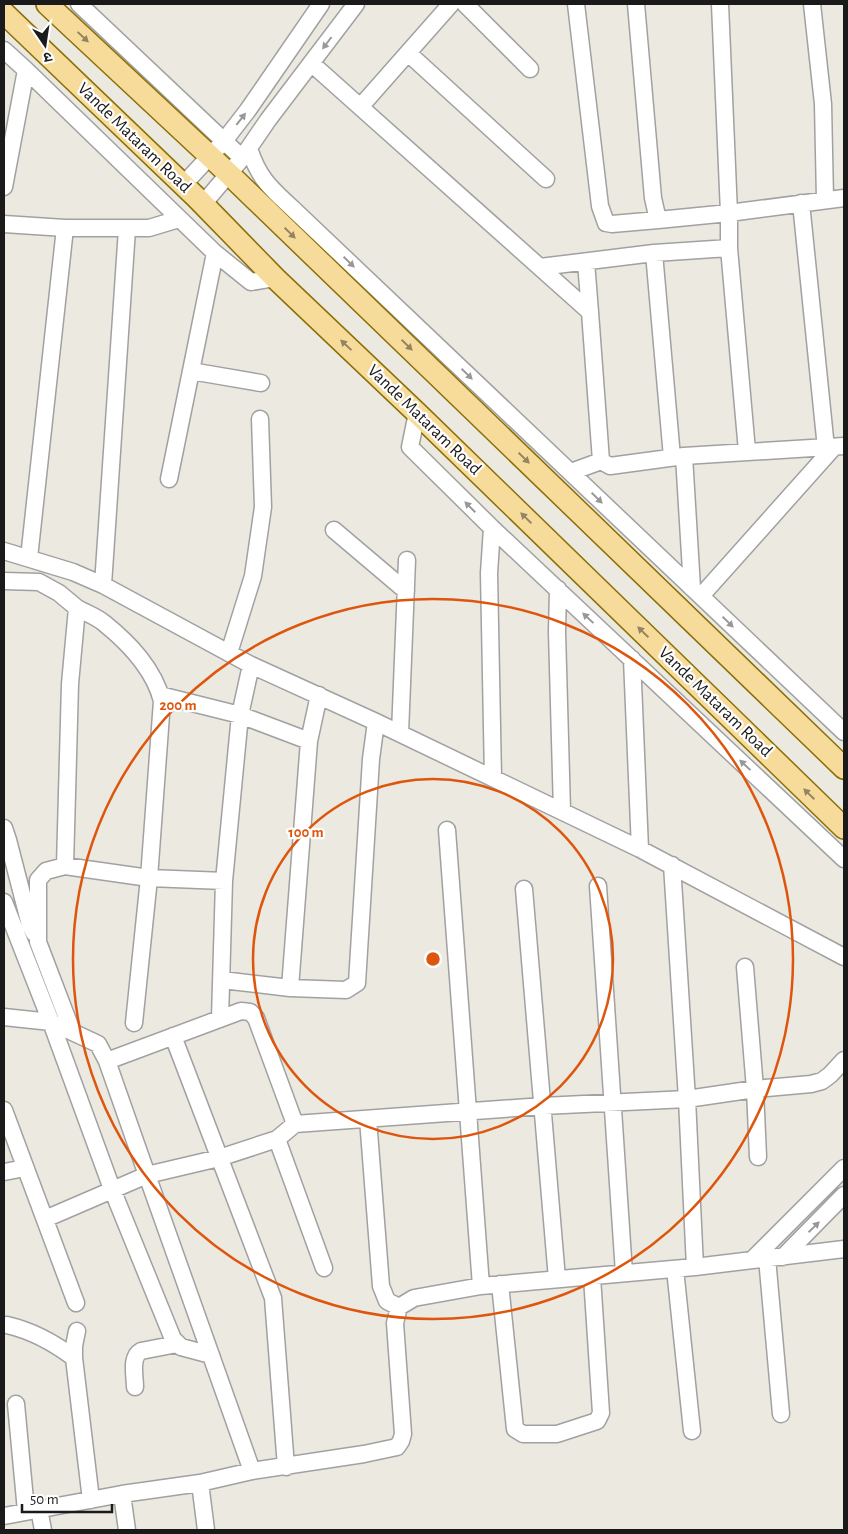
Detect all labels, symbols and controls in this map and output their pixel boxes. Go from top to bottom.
north arrow [20,20,70,70]
one-way arrow [76,31,88,43]
one-way arrow [322,36,332,50]
text: उ [41,49,53,65]
street label: Vande Mataram Road [74,79,194,197]
one-way arrow [236,113,247,126]
one-way arrow [284,227,296,239]
one-way arrow [343,256,355,268]
one-way arrow [340,339,352,351]
one-way arrow [401,339,413,351]
street label: Vande Mataram Road [364,361,484,479]
one-way arrow [461,368,473,380]
one-way arrow [518,452,530,464]
one-way arrow [591,492,603,504]
one-way arrow [464,501,476,513]
one-way arrow [520,512,532,524]
one-way arrow [583,612,595,624]
one-way arrow [722,616,734,628]
one-way arrow [637,626,649,638]
street label: Vande Mataram Road [655,643,775,761]
text: 200 m [159,698,197,713]
one-way arrow [739,759,751,771]
one-way arrow [804,788,816,800]
text: 100 m [288,825,324,840]
centre of rings [424,950,442,968]
one-way arrow [808,1221,820,1233]
scale bar [22,1482,112,1514]
text: 50 m [30,1492,59,1507]

